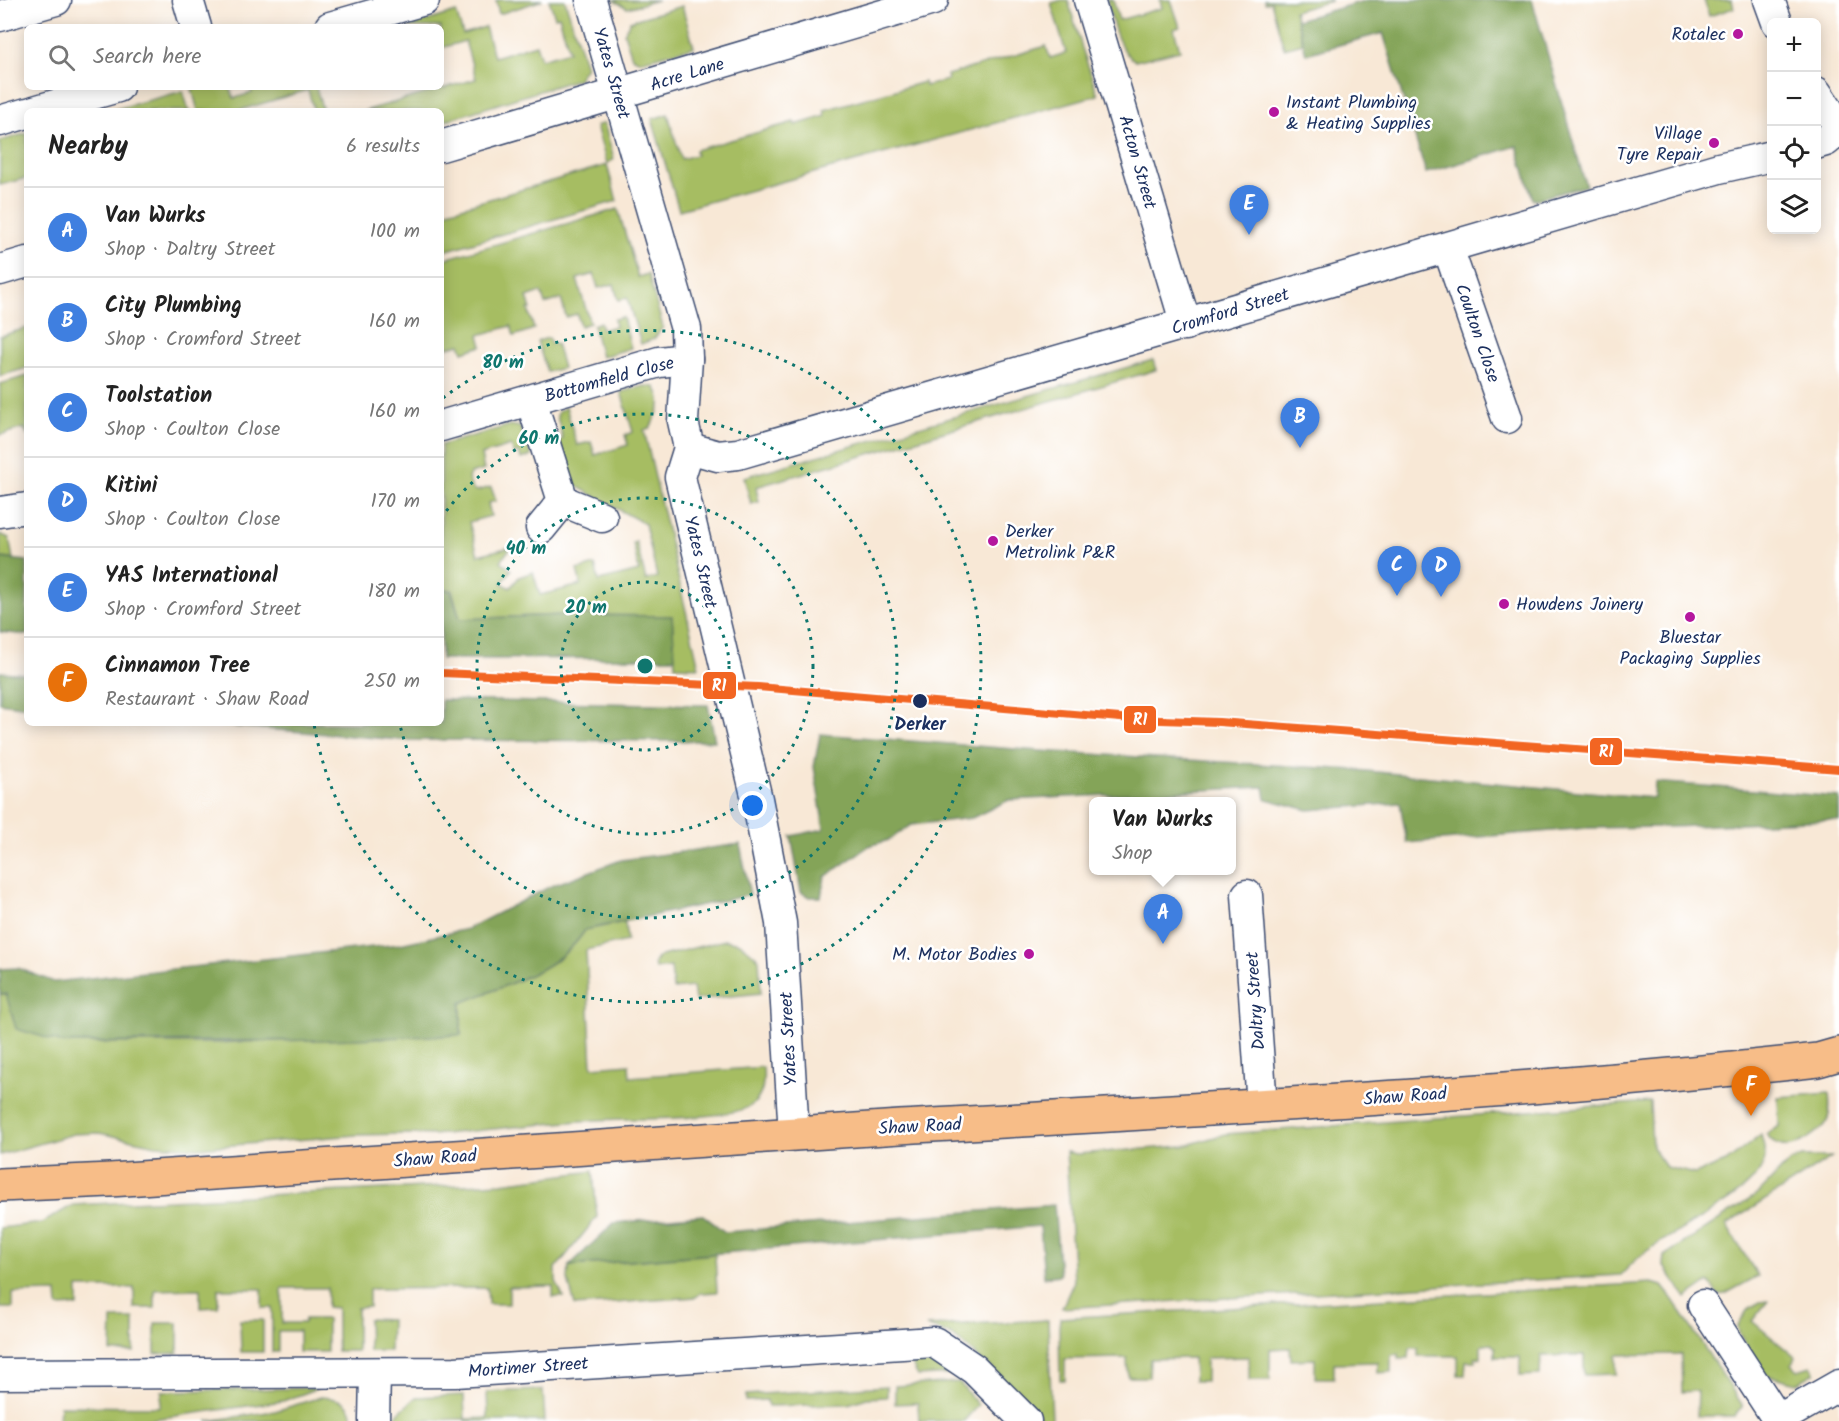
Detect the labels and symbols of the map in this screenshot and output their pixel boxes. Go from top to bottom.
place label: Rotalec [1671,21,1726,50]
street label: Yates Street [584,24,638,124]
marker: Rotalec [1731,27,1745,41]
street label: Acre Lane [647,50,728,100]
place label: Instant Plumbing & Heating Supplies [1286,89,1431,139]
marker: Instant Plumbing & Heating Supplies [1267,105,1281,119]
street label: Acton Street [1109,112,1164,214]
place label: Village Tyre Repair [1617,120,1703,170]
marker: Village Tyre Repair [1707,136,1721,150]
pin: E [1230,186,1268,235]
street label: Cromford Street [1168,280,1294,344]
street label: Coulton Close [1446,280,1507,387]
text: 80 m [482,349,524,378]
street label: Bottomfield Close [541,349,678,412]
pin: B [1280,398,1320,448]
text: 60 m [519,425,560,454]
street label: Yates Street [675,513,725,613]
place label: Derker Metrolink P&R [1005,518,1115,568]
marker: Derker Metrolink P&R [986,534,1000,548]
text: 40 m [506,535,547,564]
pin: C [1378,546,1416,596]
pin: D [1422,548,1460,597]
place label: Howdens Joinery [1516,591,1643,620]
text: 20 m [565,594,607,623]
marker: Howdens Joinery [1497,597,1511,611]
marker: Bluestar Packaging Supplies [1683,610,1697,624]
place label: Bluestar Packaging Supplies [1619,624,1761,674]
centre of rings [635,656,655,676]
line badge: R1 [702,671,737,700]
text: R1 [712,674,726,699]
marker: Derker [911,692,929,710]
line badge: R1 [1123,705,1157,734]
text: R1 [1133,708,1147,733]
place label: Derker [894,711,947,740]
line badge: R1 [1589,737,1623,766]
text: R1 [1599,740,1613,765]
your location [738,791,767,820]
pin: A [1144,894,1182,944]
place label: M. Motor Bodies [892,941,1017,970]
marker: M. Motor Bodies [1022,947,1036,961]
street label: Daltry Street [1239,950,1274,1051]
street label: Yates Street [772,990,806,1087]
pin: F [1732,1066,1770,1116]
street label: Shaw Road [1363,1080,1449,1115]
street label: Shaw Road [878,1111,963,1144]
street label: Shaw Road [393,1142,479,1177]
street label: Mortimer Street [467,1350,590,1387]

